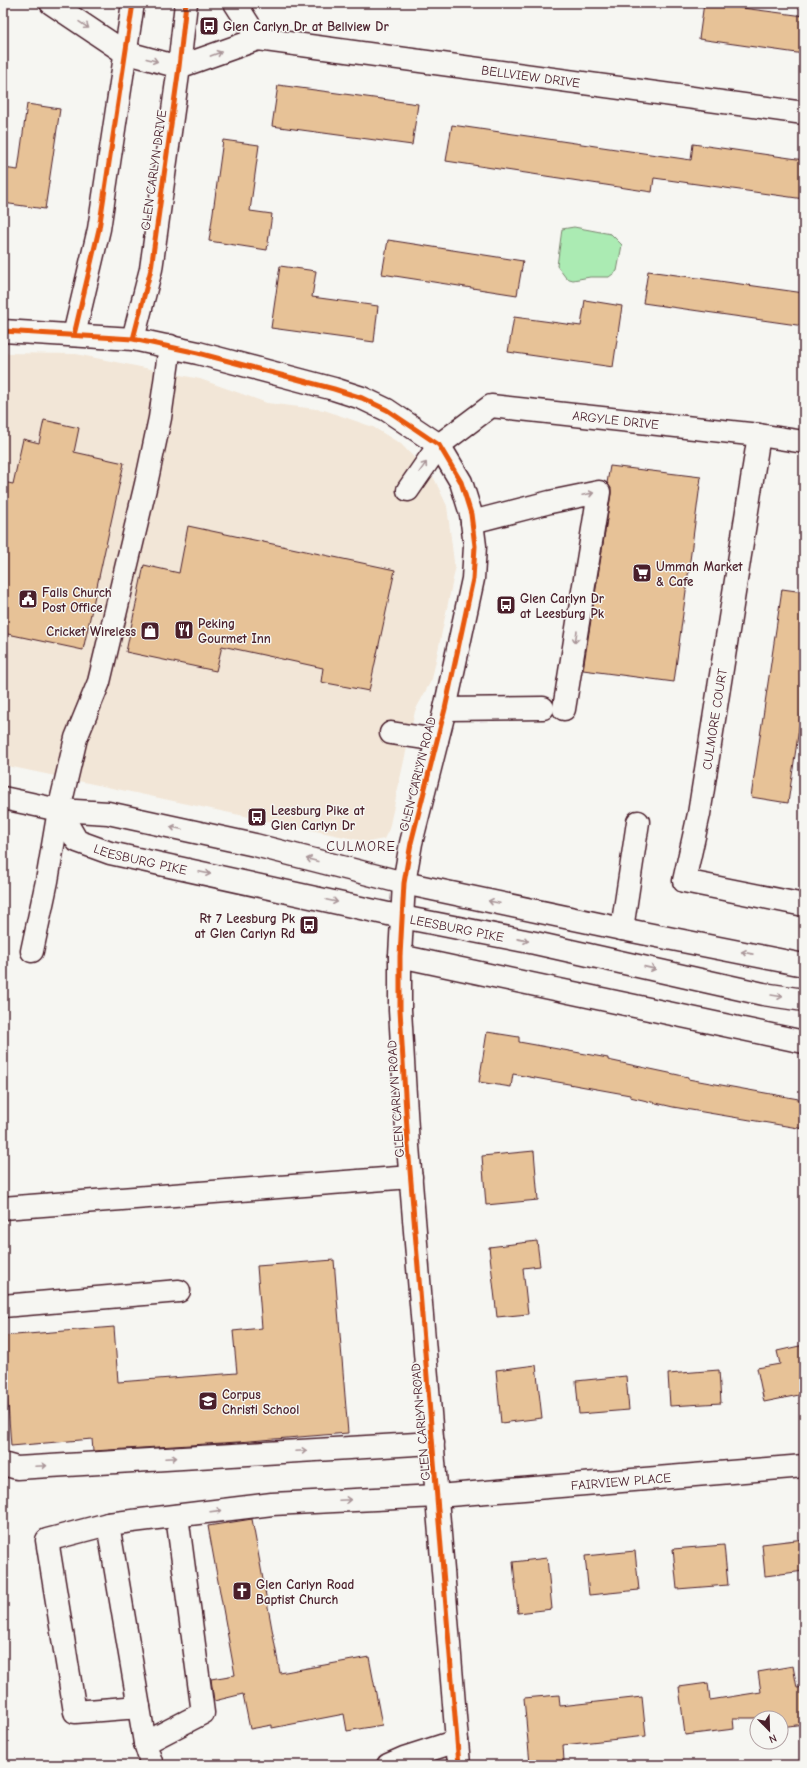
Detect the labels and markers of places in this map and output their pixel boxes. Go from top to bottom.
bus stop icon: Glen Carlyn Dr at Bellview Dr [198,15,220,37]
place label: Glen Carlyn Dr at Bellview Dr [223,19,389,34]
place label: Ummah Market & Cafe [656,559,743,589]
supermarket icon: Ummah Market & Cafe [631,562,653,584]
place label: Falls Church Post Office [42,585,112,615]
public building icon: Falls Church Post Office [17,588,39,610]
place label: Glen Carlyn Dr at Leesburg Pk [520,591,605,621]
bus stop icon: Glen Carlyn Dr at Leesburg Pk [495,594,517,616]
place label: Peking Gourmet Inn [198,616,271,646]
restaurant icon: Peking Gourmet Inn [173,619,195,641]
shop icon: Cricket Wireless [139,620,161,642]
place label: Cricket Wireless [46,624,136,639]
place label: Leesburg Pike at Glen Carlyn Dr [271,803,365,833]
bus stop icon: Leesburg Pike at Glen Carlyn Dr [246,806,268,828]
place label: Rt 7 Leesburg Pk at Glen Carlyn Rd [194,911,296,941]
bus stop icon: Rt 7 Leesburg Pk at Glen Carlyn Rd [298,914,320,936]
place label: Corpus Christi School [222,1387,299,1417]
school or university icon: Corpus Christi School [197,1390,219,1412]
place label: Glen Carlyn Road Baptist Church [256,1577,354,1607]
church icon: Glen Carlyn Road Baptist Church [231,1580,253,1602]

